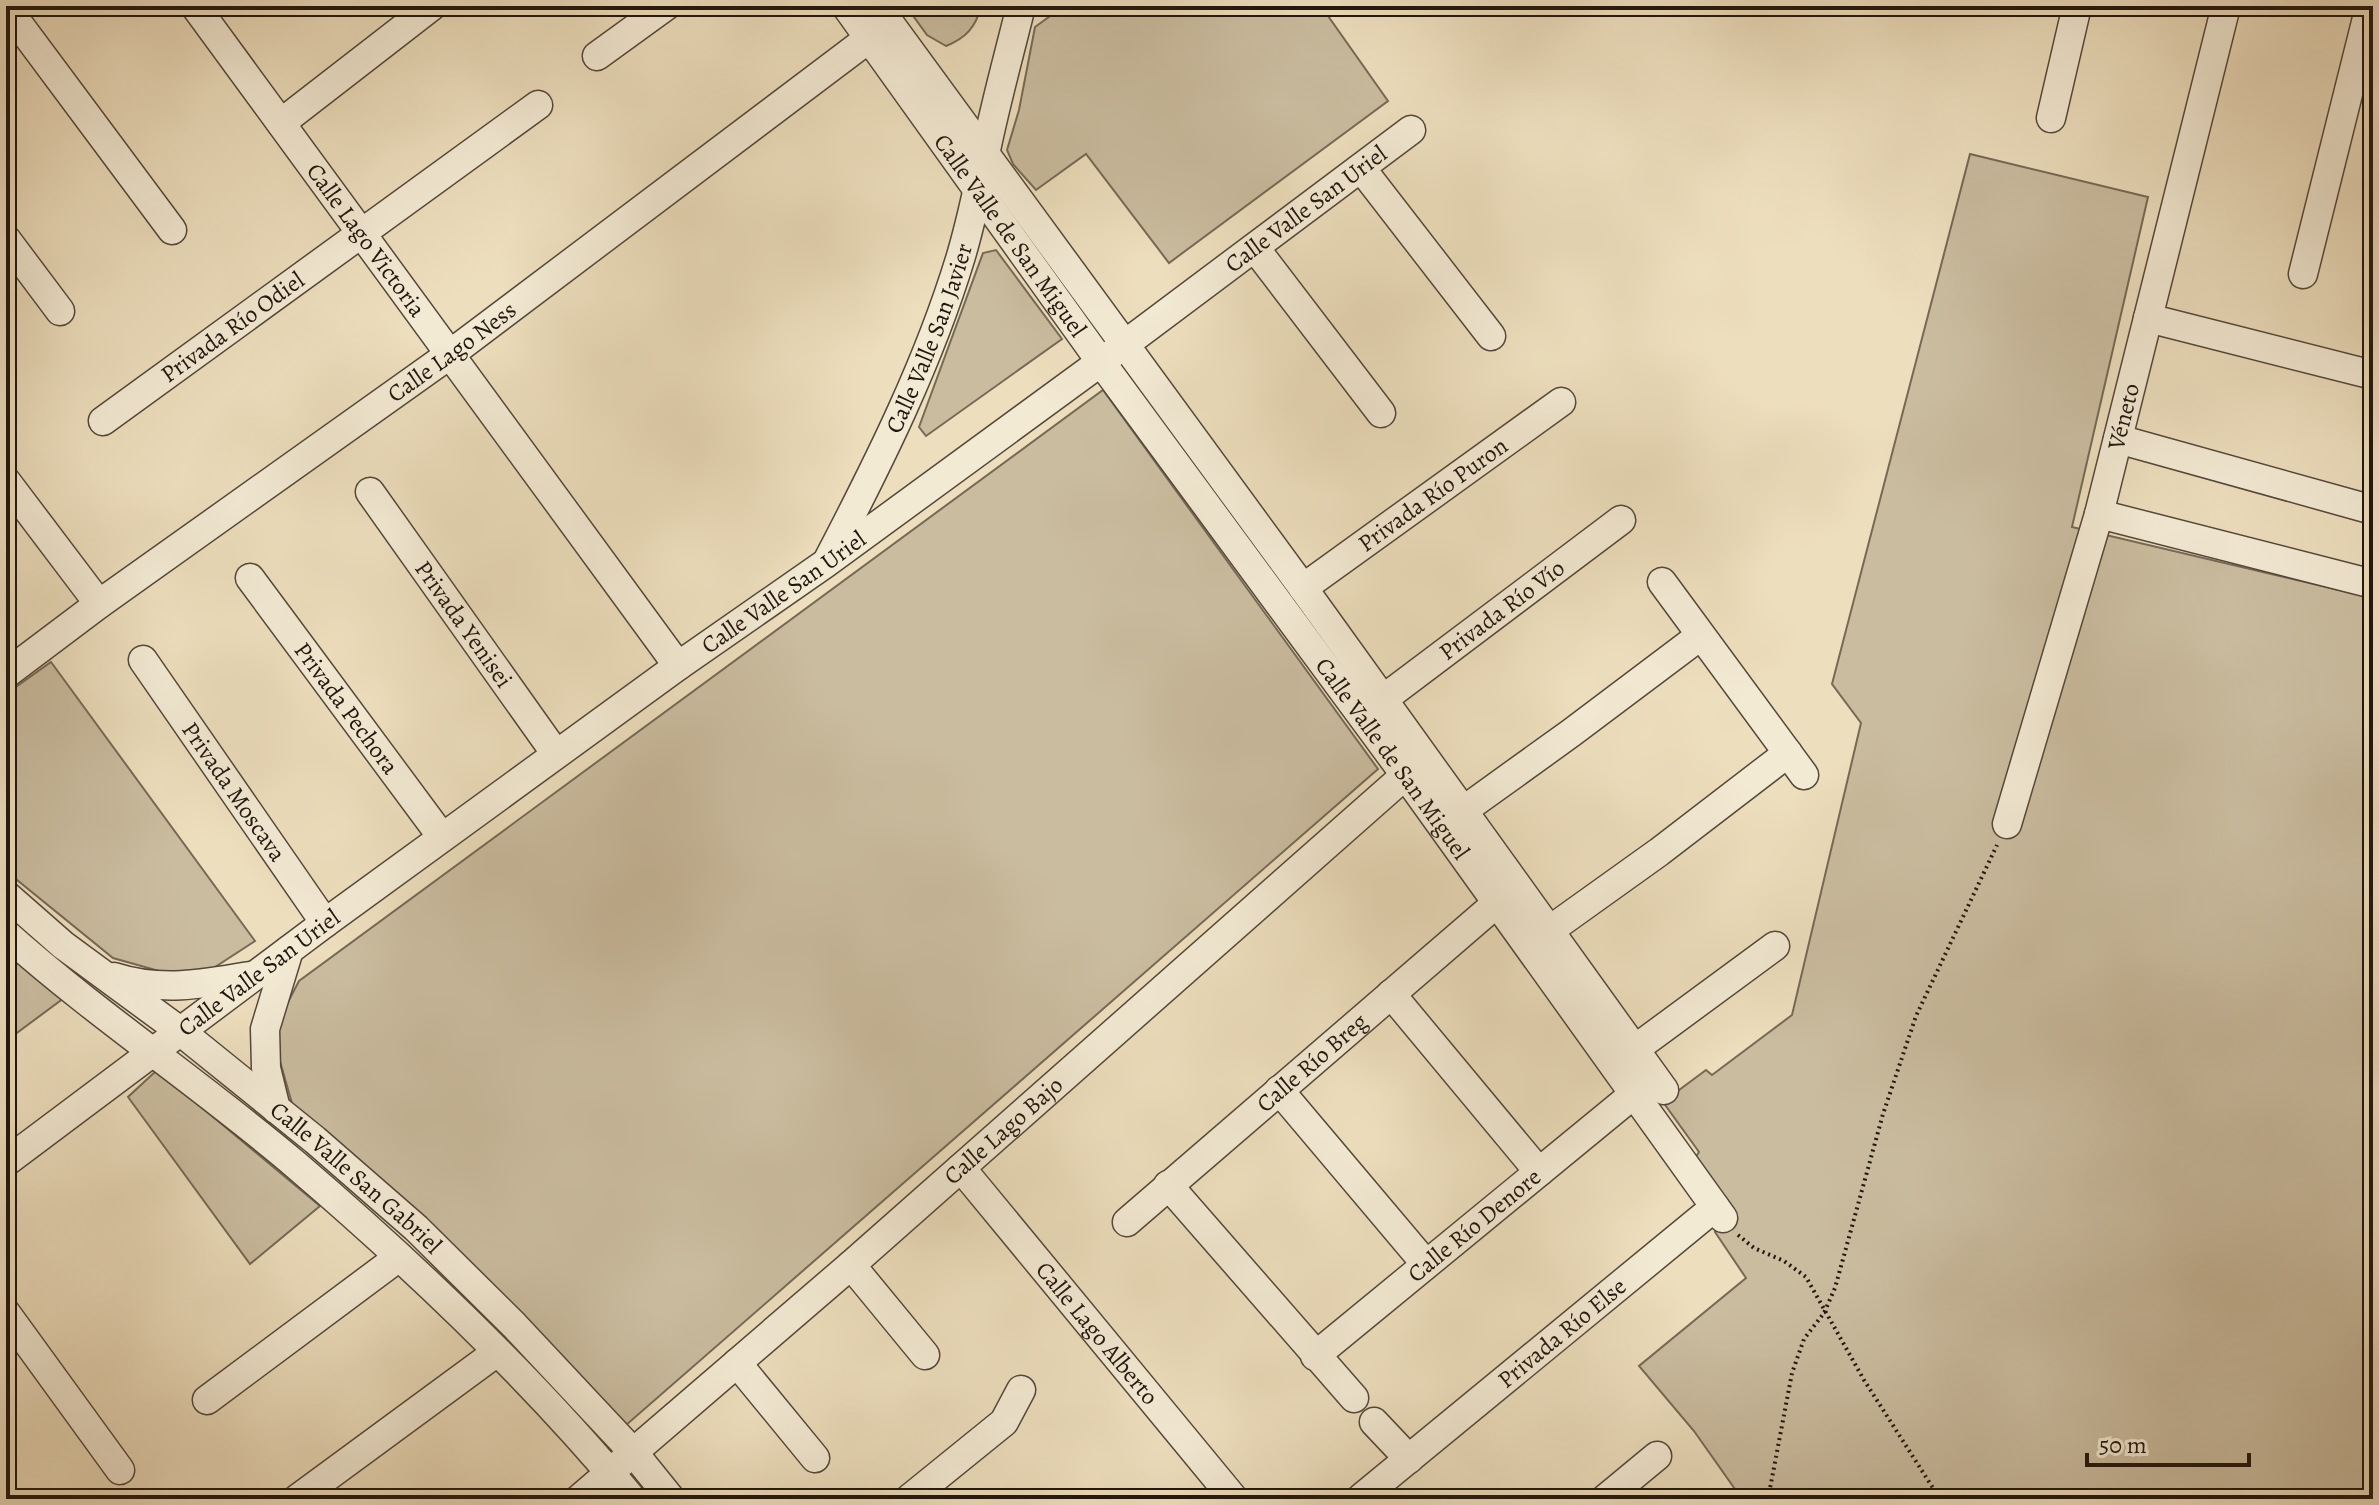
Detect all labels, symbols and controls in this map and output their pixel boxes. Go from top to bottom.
street label: Calle Valle de San Miguel [926,127,1094,343]
street label: Calle Valle San Uriel [1218,138,1393,280]
street label: Calle Lago Victoria [299,157,434,324]
street label: Calle Valle San Javier [878,240,980,438]
street label: Privada Río Odiel [154,264,311,390]
street label: Calle Lago Ness [381,294,523,410]
street label: Véneto [2099,380,2147,454]
street label: Privada Río Puron [1351,430,1514,559]
street label: Calle Valle San Uriel [695,523,872,661]
street label: Privada Río Vío [1432,552,1571,668]
street label: Privada Yenisei [408,554,520,694]
street label: Privada Pechora [287,635,407,782]
street label: Calle Valle de San Miguel [1308,651,1477,866]
street label: Privada Moscava [175,715,294,868]
street label: Calle Valle San Uriel [171,901,346,1044]
street label: Calle Río Breg [1249,1006,1374,1120]
street label: Calle Lago Bajo [937,1069,1070,1192]
street label: Calle Valle San Gabriel [263,1094,449,1261]
street label: Calle Río Denore [1401,1161,1548,1290]
street label: Calle Lago Alberto [1028,1255,1166,1412]
street label: Privada Río Else [1491,1270,1633,1395]
scale bar [2087,1417,2249,1467]
text: 50 m [2099,1429,2147,1461]

